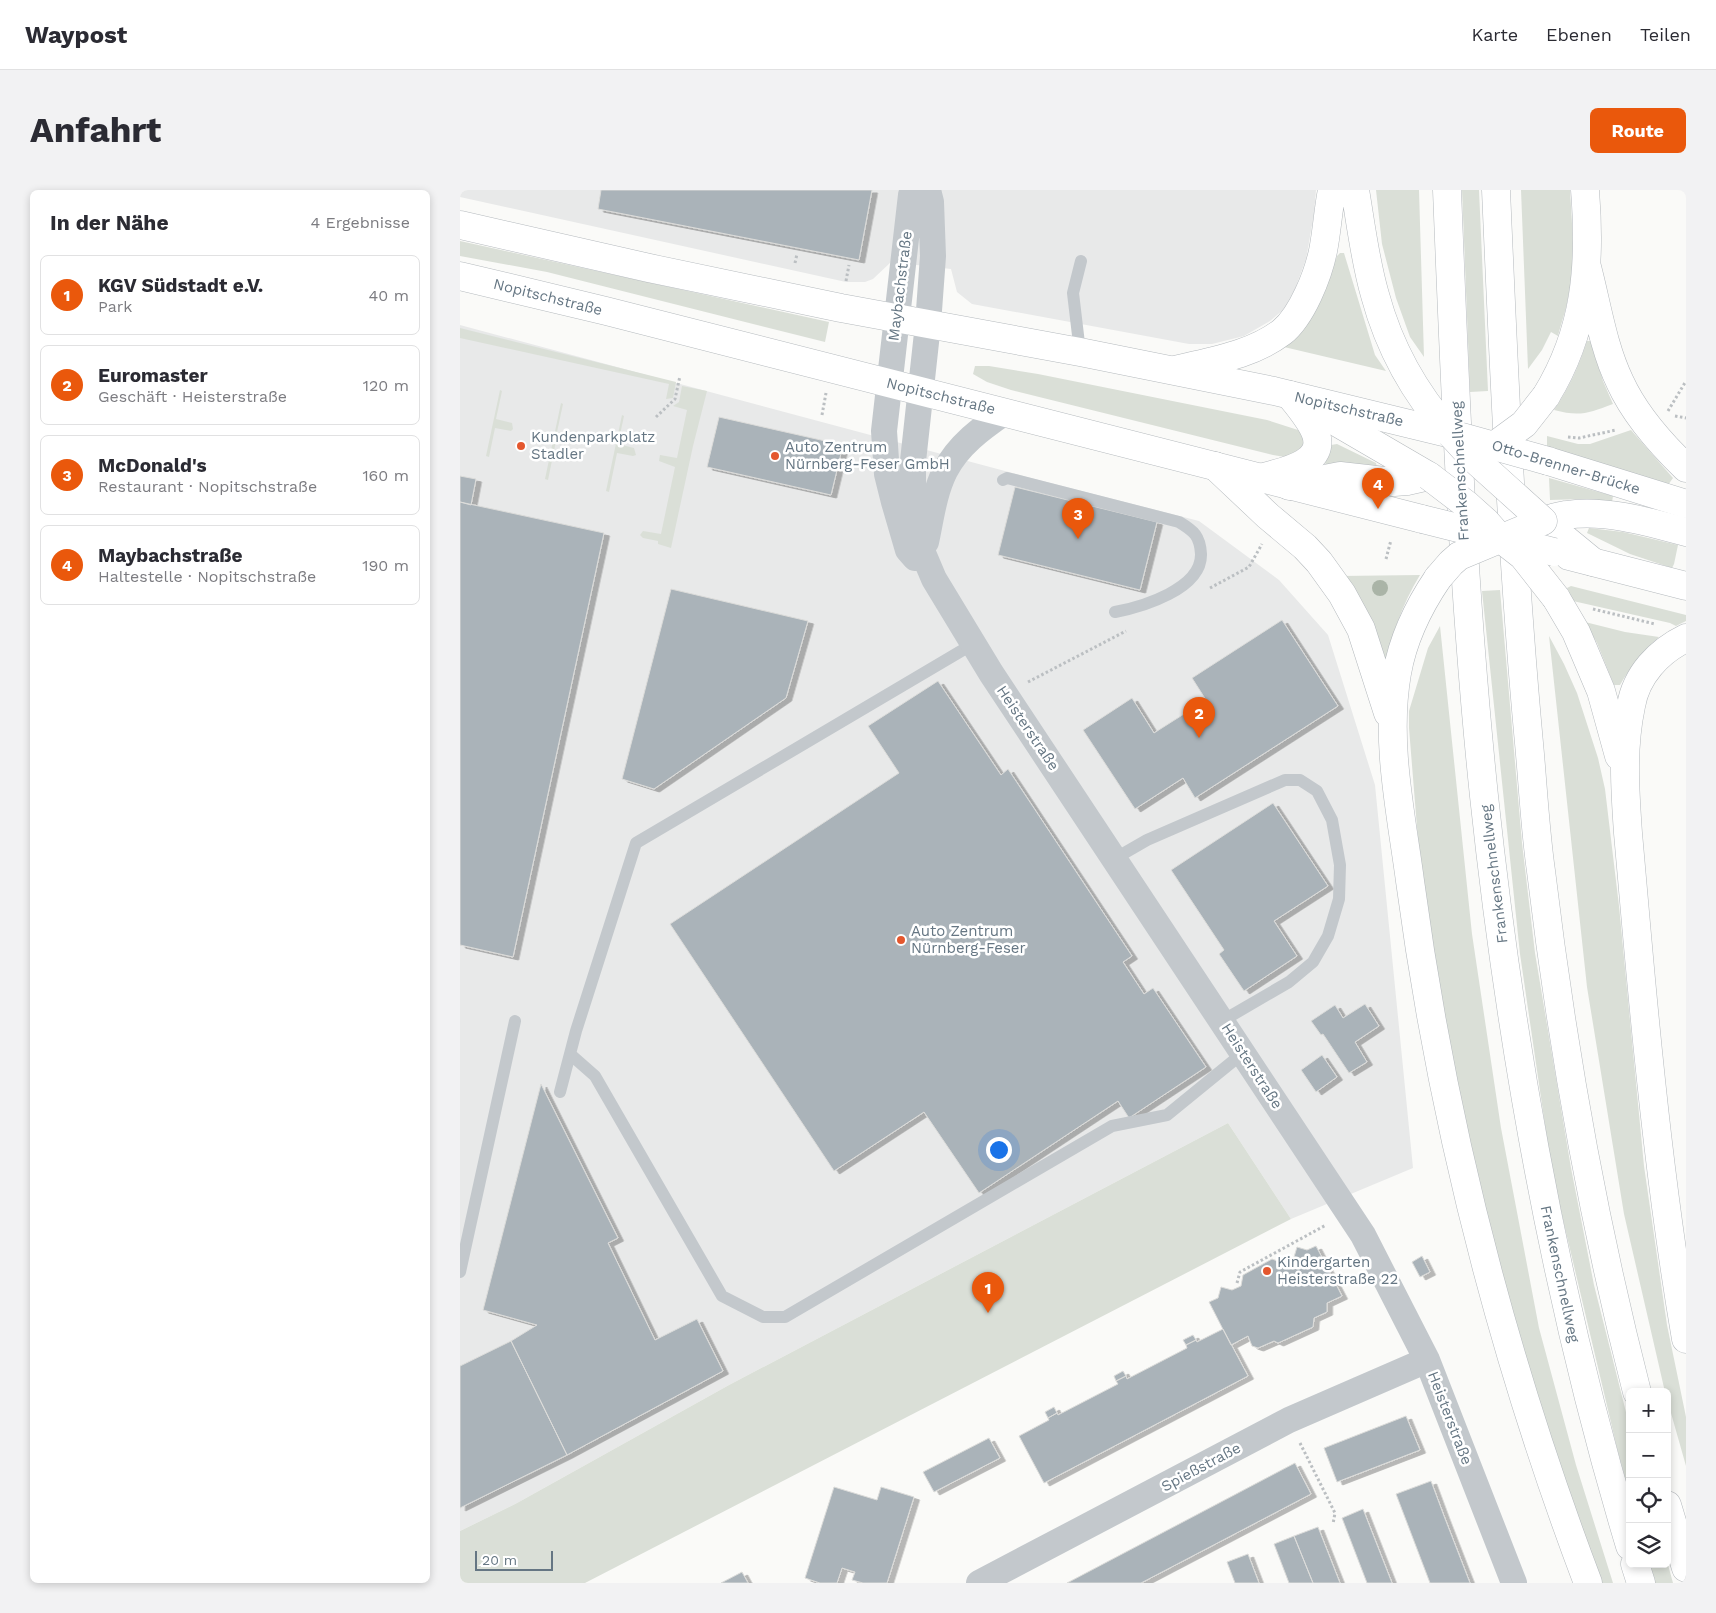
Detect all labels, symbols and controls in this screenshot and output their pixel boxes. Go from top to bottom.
text: Waypost [25,21,127,49]
text: Karte [1472,24,1518,45]
text: Ebenen [1546,24,1612,45]
text: Teilen [1640,24,1691,45]
button: Route [1590,108,1686,153]
text: Anfahrt [30,109,161,151]
text: In der Nähe [50,210,169,235]
text: 4 Ergebnisse [310,213,410,232]
street label: Maybachstraße [884,230,916,342]
text: KGV Südstadt e.V. [98,274,263,297]
street label: Nopitschstraße [492,275,604,319]
text: 1 [64,286,70,305]
text: 40 m [369,286,409,305]
text: Park [98,297,132,316]
text: Euromaster [98,364,208,387]
street label: Nopitschstraße [885,374,997,418]
text: 2 [62,376,72,395]
text: 120 m [363,376,409,395]
text: Geschäft · Heisterstraße [98,387,287,406]
street label: Nopitschstraße [1293,388,1405,430]
street label: Frankenschnellweg [1447,401,1473,541]
place label: Kundenparkplatz Stadler [531,428,655,463]
street label: Otto-Brenner-Brücke [1490,436,1642,498]
place label: Auto Zentrum Nürnberg-Feser GmbH [785,438,950,473]
marker: Kundenparkplatz Stadler [515,440,527,452]
marker: Auto Zentrum Nürnberg-Feser GmbH [769,450,781,462]
text: McDonald's [98,454,207,477]
text: 3 [62,466,72,485]
text: 160 m [362,466,409,485]
pin: 4 [1362,468,1394,509]
text: Restaurant · Nopitschstraße [98,477,317,496]
pin: 3 [1062,498,1094,539]
text: Maybachstraße [98,544,242,567]
text: 4 [62,556,72,575]
text: 190 m [362,556,409,575]
text: Haltestelle · Nopitschstraße [98,567,316,586]
street label: Heisterstraße [993,682,1063,774]
pin: 2 [1183,697,1215,738]
street label: Frankenschnellweg [1477,804,1511,944]
place label: Auto Zentrum Nürnberg-Feser [911,922,1026,957]
marker: Auto Zentrum Nürnberg-Feser [895,934,907,946]
street label: Heisterstraße [1218,1020,1286,1112]
your location [986,1137,1012,1163]
street label: Frankenschnellweg [1537,1204,1583,1344]
place label: Kindergarten Heisterstraße 22 [1277,1253,1398,1288]
marker: Kindergarten Heisterstraße 22 [1261,1265,1273,1277]
pin: 1 [972,1272,1004,1313]
street label: Heisterstraße [1424,1369,1476,1467]
map controls [1626,1388,1671,1568]
button: + [1626,1388,1671,1433]
button: − [1626,1433,1671,1478]
street label: Spießstraße [1158,1439,1244,1495]
button: locate [1626,1478,1671,1523]
button: layers [1626,1523,1671,1568]
scale bar [475,1548,552,1571]
text: 20 m [482,1552,517,1568]

